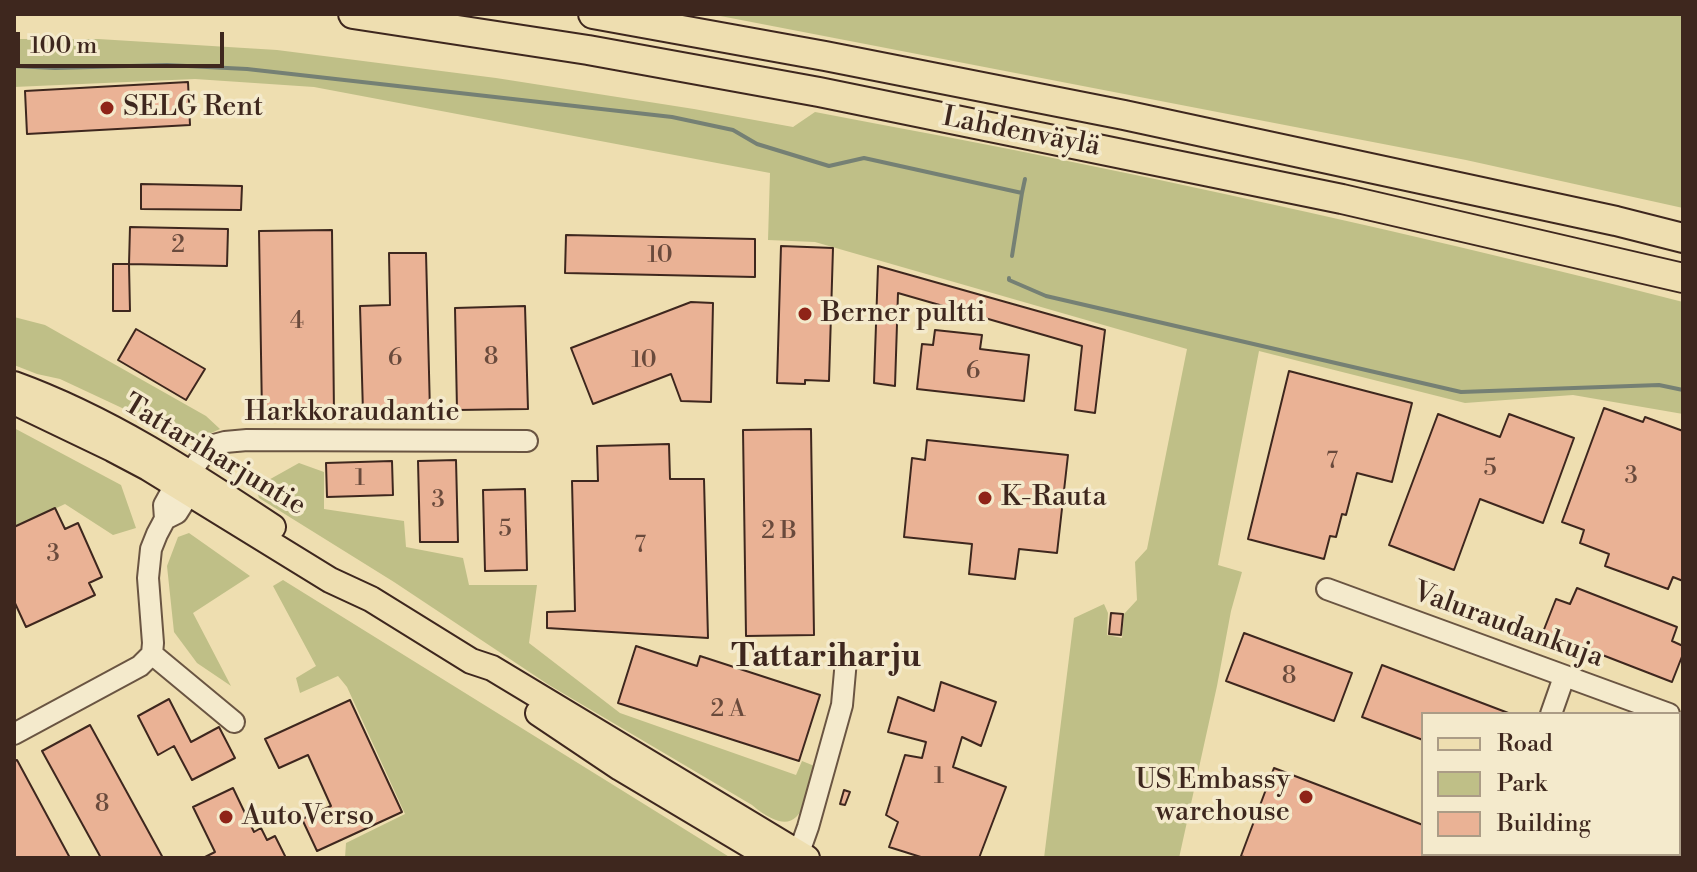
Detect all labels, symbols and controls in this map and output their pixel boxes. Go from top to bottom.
scale bar [20,16,228,66]
text: 100 m [30,31,97,61]
place label: SELG Rent [123,91,263,125]
marker: SELG Rent [98,99,116,117]
street label: Lahdenväylä [939,101,1103,165]
house number: 2 [171,232,185,260]
house number: 10 [647,242,673,270]
place label: Berner pultti [821,297,986,331]
marker: Berner pultti [796,305,814,323]
house number: 4 [290,308,304,336]
house number: 8 [484,344,498,372]
house number: 6 [388,345,402,373]
house number: 10 [631,347,657,375]
house number: 6 [966,358,980,386]
street label: Tattariharjuntie [117,388,311,524]
street label: Harkkoraudantie [244,396,460,430]
house number: 7 [1326,448,1338,476]
house number: 5 [1483,455,1497,483]
house number: 3 [1624,463,1638,491]
house number: 1 [355,465,365,493]
place label: K-Rauta [1001,481,1107,515]
house number: 3 [431,487,445,515]
marker: K-Rauta [976,489,994,507]
house number: 5 [498,516,512,544]
house number: 2 B [761,518,797,546]
house number: 7 [634,532,646,560]
house number: 3 [46,541,60,569]
street label: Valuraudankuja [1408,576,1608,676]
district label: Tattariharju [731,639,921,677]
house number: 8 [1282,663,1296,691]
house number: 2 A [710,696,746,724]
legend [1421,712,1681,856]
text: Road [1497,729,1553,759]
house number: 1 [934,763,944,791]
place label: US Embassy warehouse [1135,764,1290,830]
text: Park [1497,769,1547,799]
marker: US Embassy warehouse [1297,788,1315,806]
house number: 8 [95,791,109,819]
place label: AutoVerso [242,800,374,834]
marker: AutoVerso [217,808,235,826]
text: Building [1497,809,1591,839]

